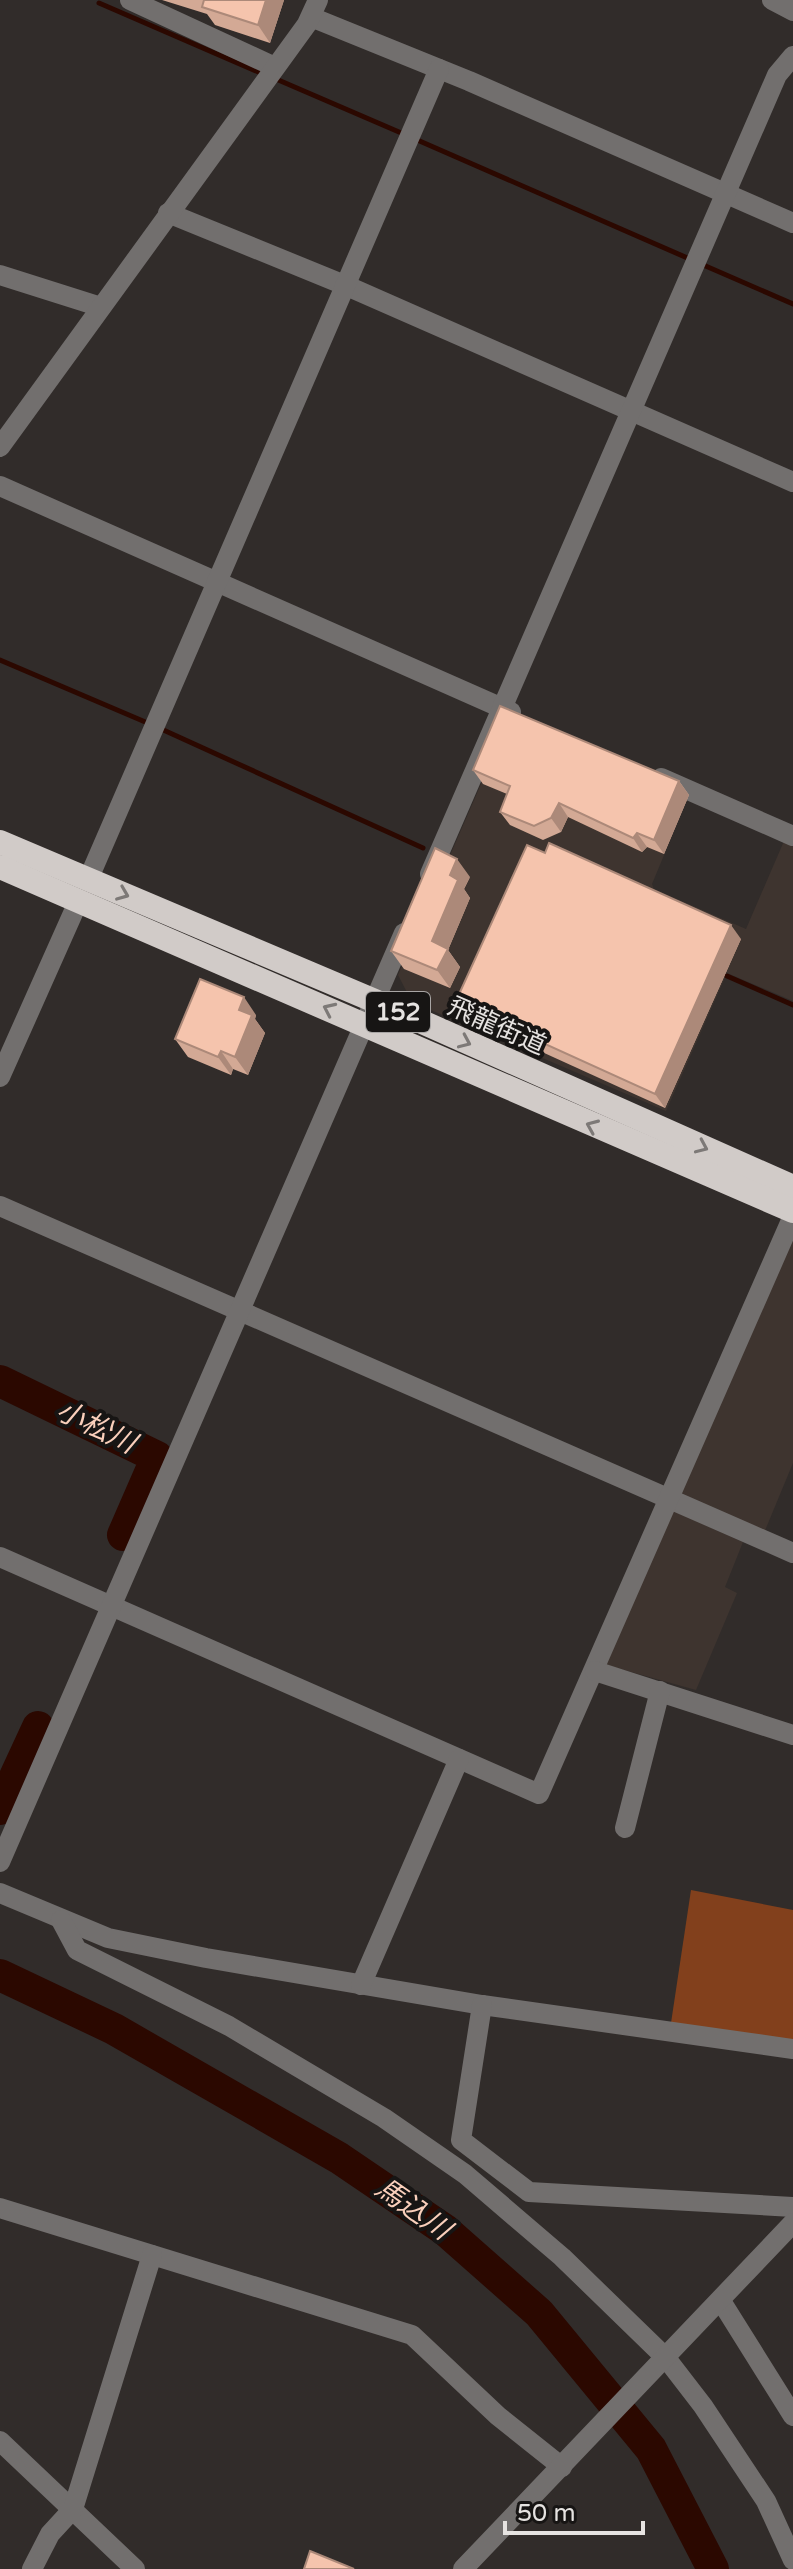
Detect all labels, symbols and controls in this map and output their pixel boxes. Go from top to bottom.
one-way arrow [115,885,129,901]
street label: 飛龍街道 [443,991,551,1061]
road number: 152 [366,992,430,1032]
one-way arrow [323,1003,337,1019]
one-way arrow [456,1032,471,1048]
one-way arrow [586,1119,601,1135]
one-way arrow [694,1138,708,1154]
water label: 小松川 [51,1393,144,1462]
water label: 馬込川 [369,2171,460,2249]
scale bar [505,2485,643,2535]
text: 50 m [517,2499,575,2528]

